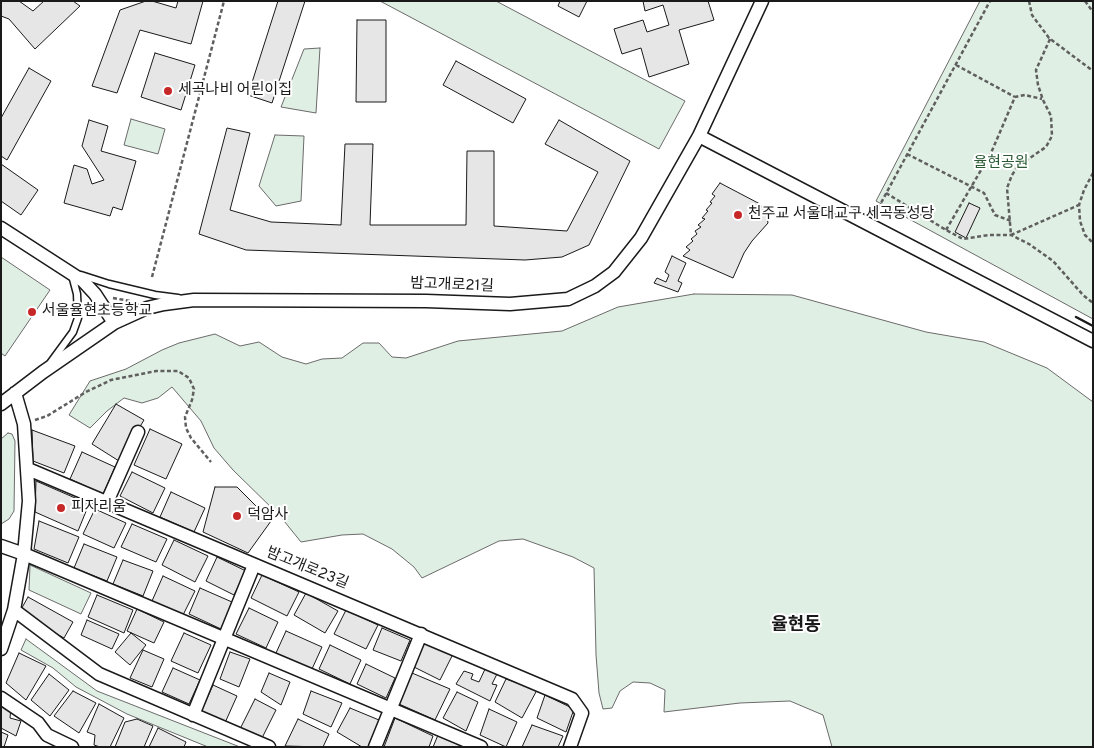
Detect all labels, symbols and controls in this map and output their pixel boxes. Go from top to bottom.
place label: 세곡나비 어린이집 [178,82,292,100]
marker: 세곡나비 어린이집 [162,85,174,97]
park label: 율현공원 [973,155,1029,173]
place label: 천주교 서울대교구 세곡동성당 [748,206,934,224]
marker: 천주교 서울대교구 세곡동성당 [732,209,744,221]
street label: 밤고개로21길 [410,276,494,296]
place label: 서울율현초등학교 [42,303,152,321]
marker: 서울율현초등학교 [26,306,38,318]
place label: 피자리움 [71,499,126,517]
marker: 피자리움 [55,502,67,514]
place label: 덕암사 [247,507,288,525]
marker: 덕암사 [231,510,243,522]
street label: 밤고개로23길 [263,544,351,594]
district label: 율현동 [771,615,821,637]

